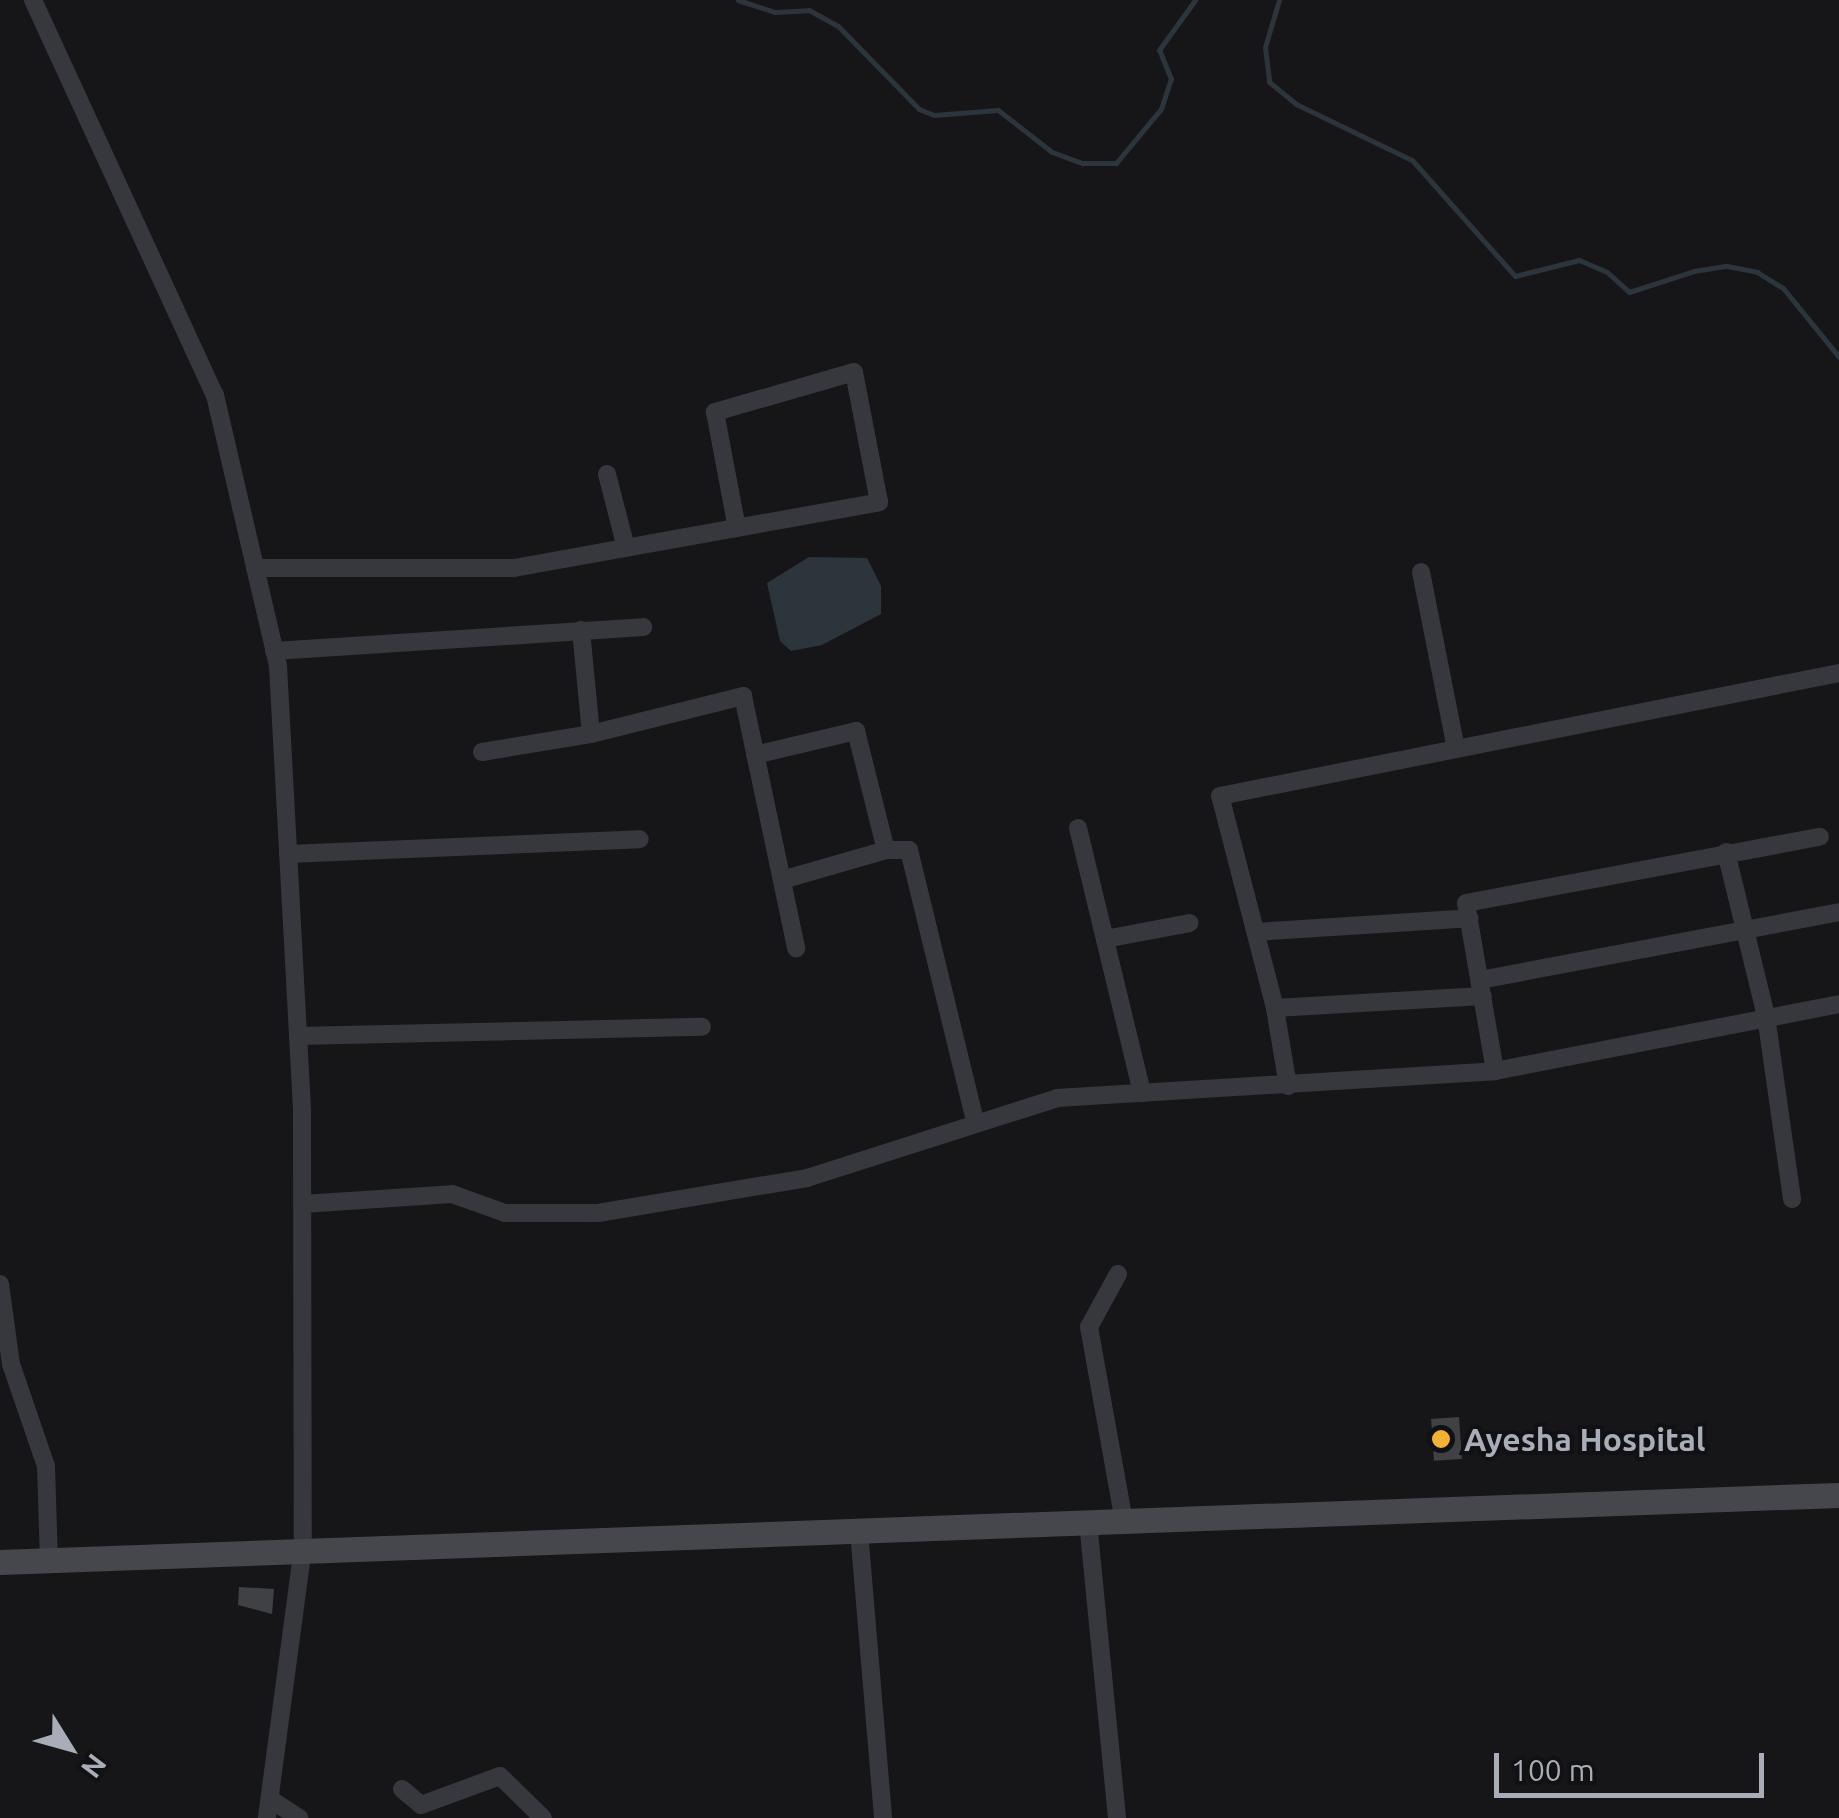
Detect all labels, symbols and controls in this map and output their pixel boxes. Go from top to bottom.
place label: Ayesha Hospital [1464,1420,1705,1458]
marker: Ayesha Hospital [1428,1426,1454,1452]
north arrow [20,1698,120,1798]
scale bar [1499,1733,1769,1795]
text: N [76,1749,113,1784]
text: 100 m [1511,1753,1595,1787]

